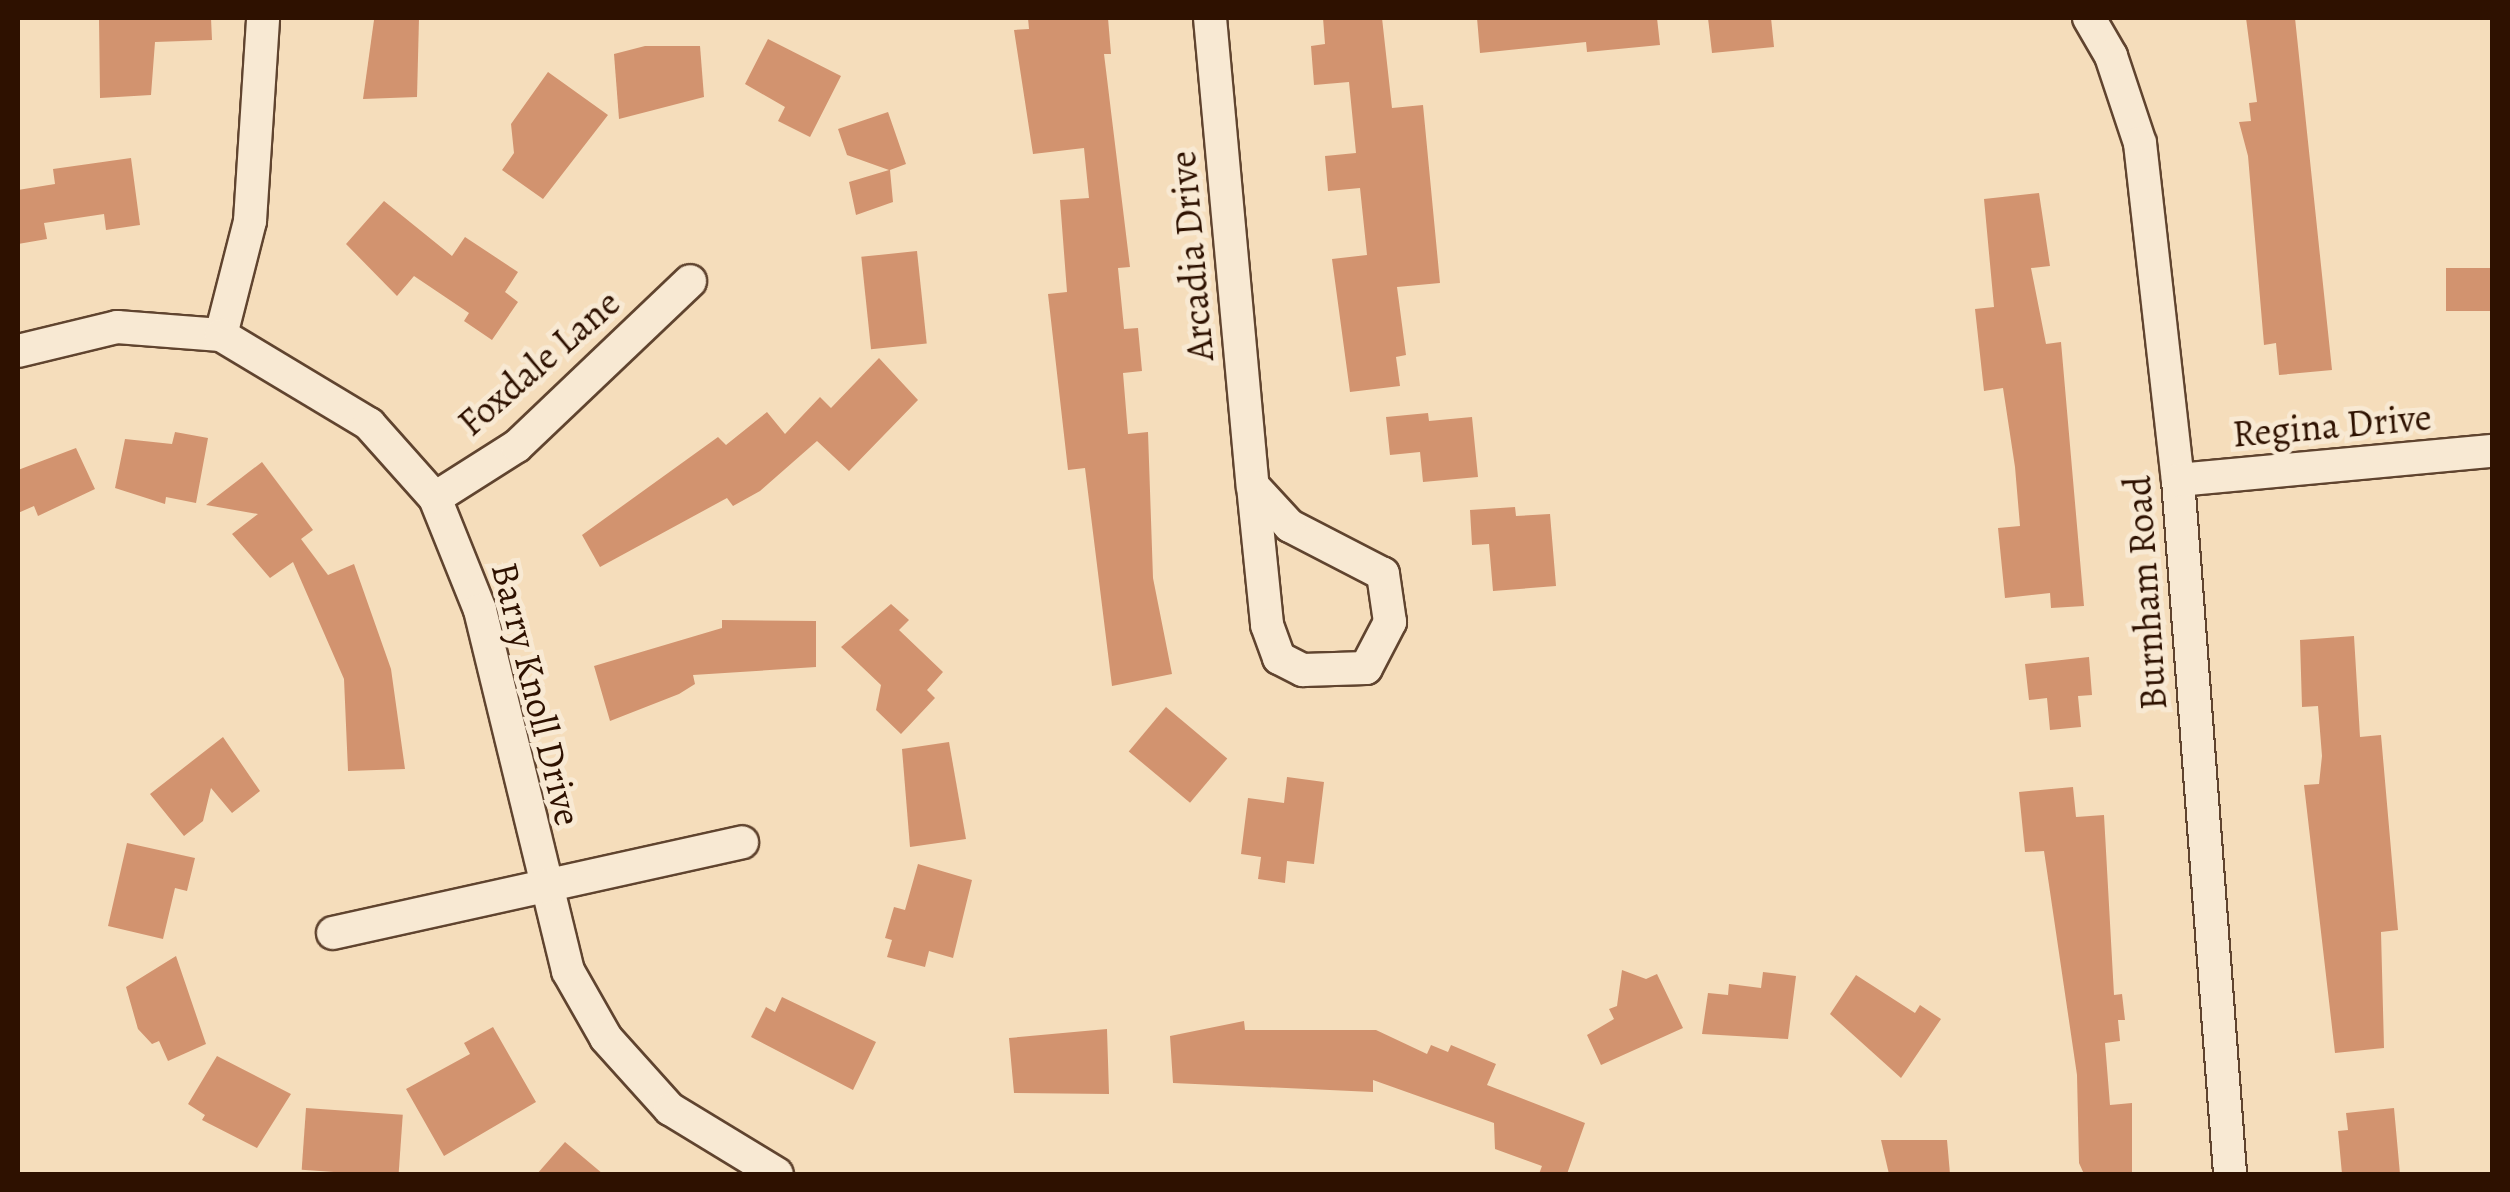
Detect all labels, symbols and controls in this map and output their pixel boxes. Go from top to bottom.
street label: Arcadia Drive [1160,149,1224,363]
street label: Foxdale Lane [449,280,629,446]
street label: Regina Drive [2230,395,2434,457]
street label: Burnham Road [2115,474,2177,712]
street label: Barry Knoll Drive [481,558,591,830]

